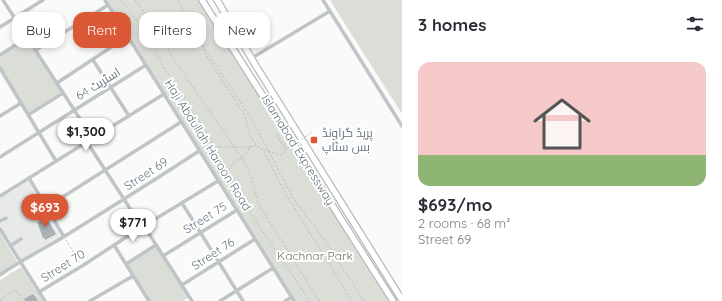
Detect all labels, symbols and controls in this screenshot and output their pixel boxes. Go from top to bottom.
chip: Buy [12,12,65,48]
chip: Rent [73,12,131,48]
chip: Filters [139,12,206,48]
chip: New [214,12,270,48]
icon: filters [684,13,706,35]
text: 3 homes [418,14,486,35]
street label: اسٹریٹ 64 [73,64,123,103]
street label: Haji Abdullah Haroon Road [162,76,255,213]
icon: home [526,88,598,160]
street label: Islamabad Expressway [258,92,339,208]
pin: $1,300 [53,118,119,152]
text: $1,300 [66,123,106,139]
place label: پریڈ گراونڈ بس سٹاپ [322,125,374,156]
marker: پریڈ گراونڈ بس سٹاپ [309,135,319,145]
street label: Street 69 [121,154,171,193]
pin: $693 [21,194,69,228]
text: $693/mo [418,194,492,215]
street label: Street 75 [180,198,229,237]
text: $693 [30,199,60,215]
pin: $771 [109,209,157,243]
text: $771 [119,214,147,230]
text: 2 rooms · 68 m² [418,215,510,231]
text: Street 69 [418,231,471,247]
street label: Street 76 [188,234,238,273]
street label: Street 70 [38,246,88,285]
park label: Kachnar Park [277,248,353,263]

